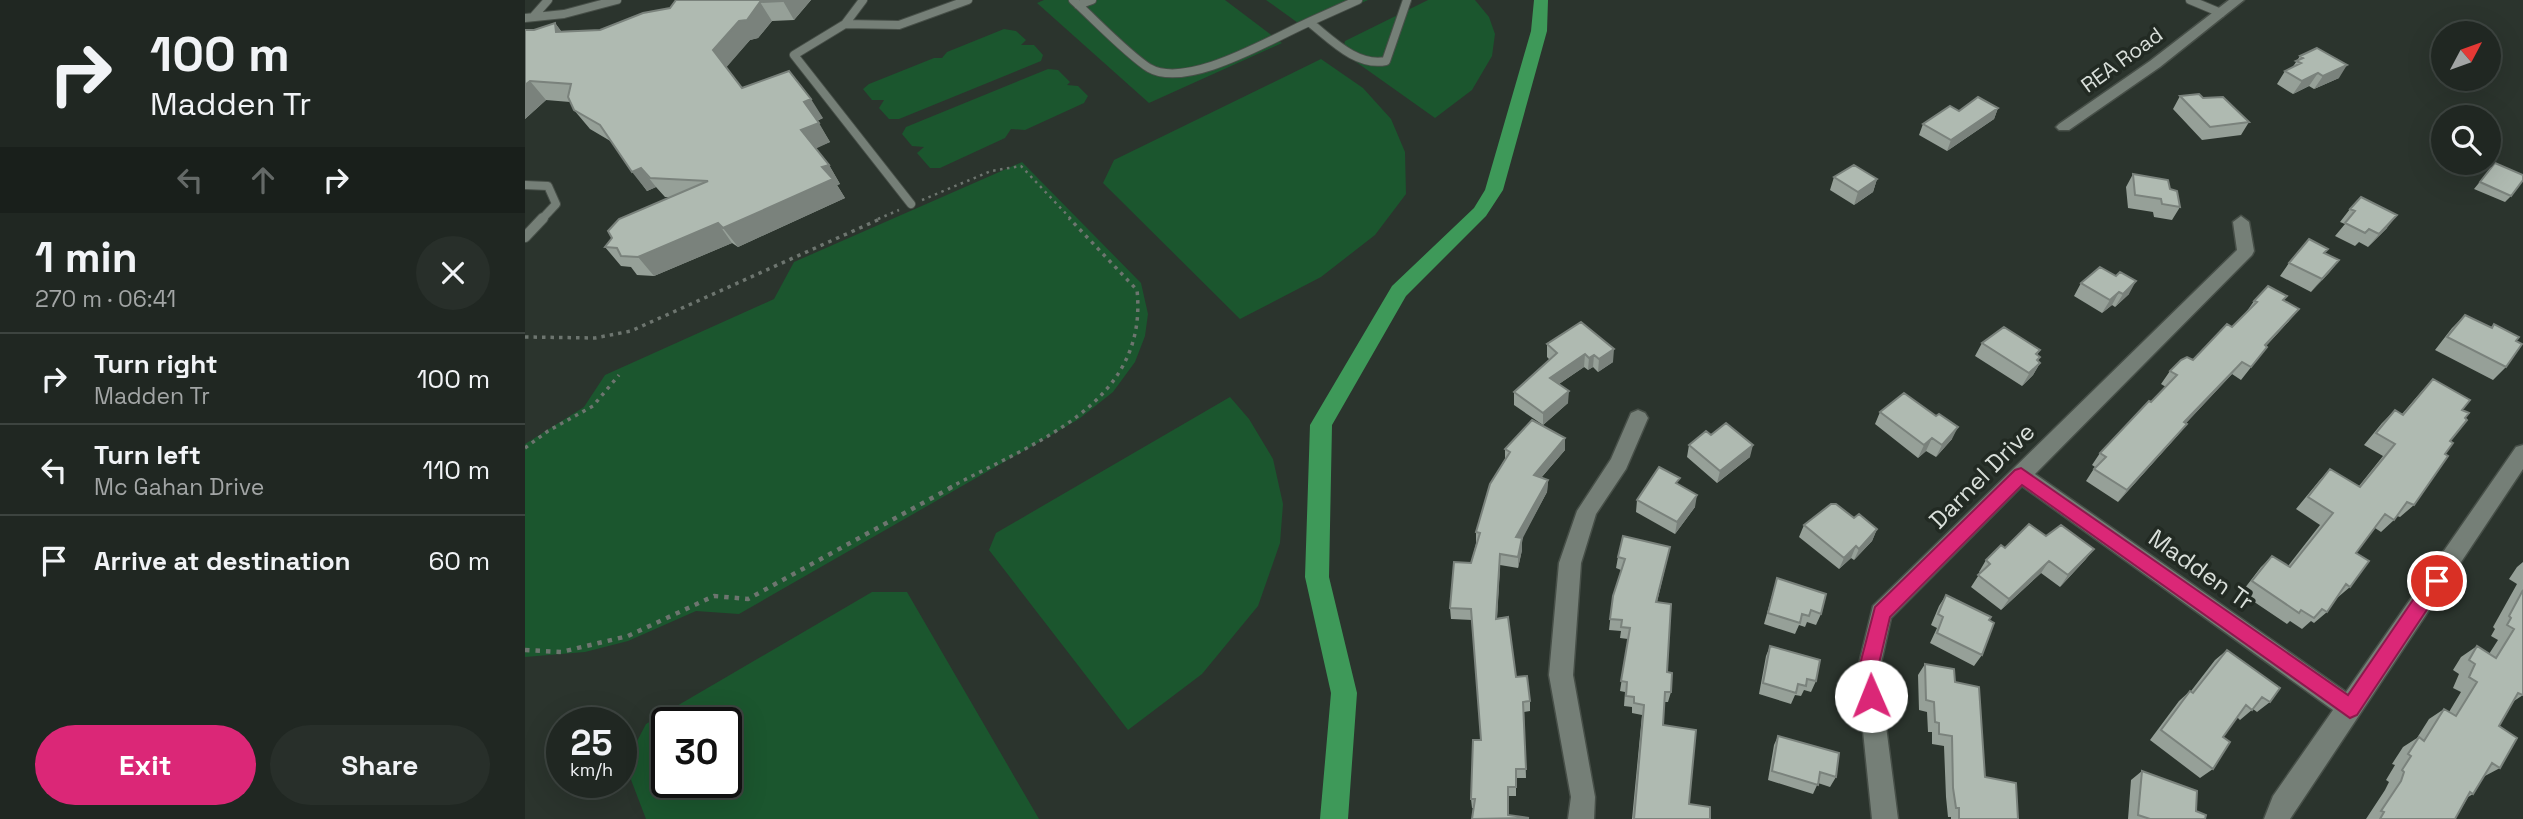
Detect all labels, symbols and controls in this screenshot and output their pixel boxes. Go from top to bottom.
street label: REA Road [2075,21,2168,98]
north arrow [2431,21,2501,91]
map controls [2431,21,2501,175]
text: 100 m [150,23,290,85]
icon: right [35,28,126,119]
text: Madden Tr [150,84,311,124]
button: search [2431,105,2501,175]
icon: left [171,161,209,199]
icon: ahead [244,161,282,199]
icon: right [317,161,355,199]
text: 1 min [35,231,138,284]
button: close [416,236,490,310]
text: 270 m · 06:41 [35,284,176,314]
text: Turn right [94,347,218,381]
icon: right [35,360,73,398]
text: 100 m [417,362,490,396]
text: Madden Tr [94,381,210,411]
street label: Darnel Drive [1922,416,2041,535]
text: Turn left [94,438,201,472]
icon: left [35,451,73,489]
text: 110 m [423,453,490,487]
text: Mc Gahan Drive [94,472,264,502]
street label: Madden Tr [2143,522,2260,617]
icon: arrive [35,542,73,580]
text: Arrive at destination [94,544,351,578]
text: 60 m [428,544,490,578]
pin [2407,551,2467,611]
icon: arrive [2418,562,2456,600]
position arrow [1834,659,1908,733]
speed limit sign: 30 [651,707,742,798]
text: 25 [571,721,612,765]
button: Exit [35,725,256,805]
button: Share [270,725,490,805]
text: km/h [570,758,613,781]

